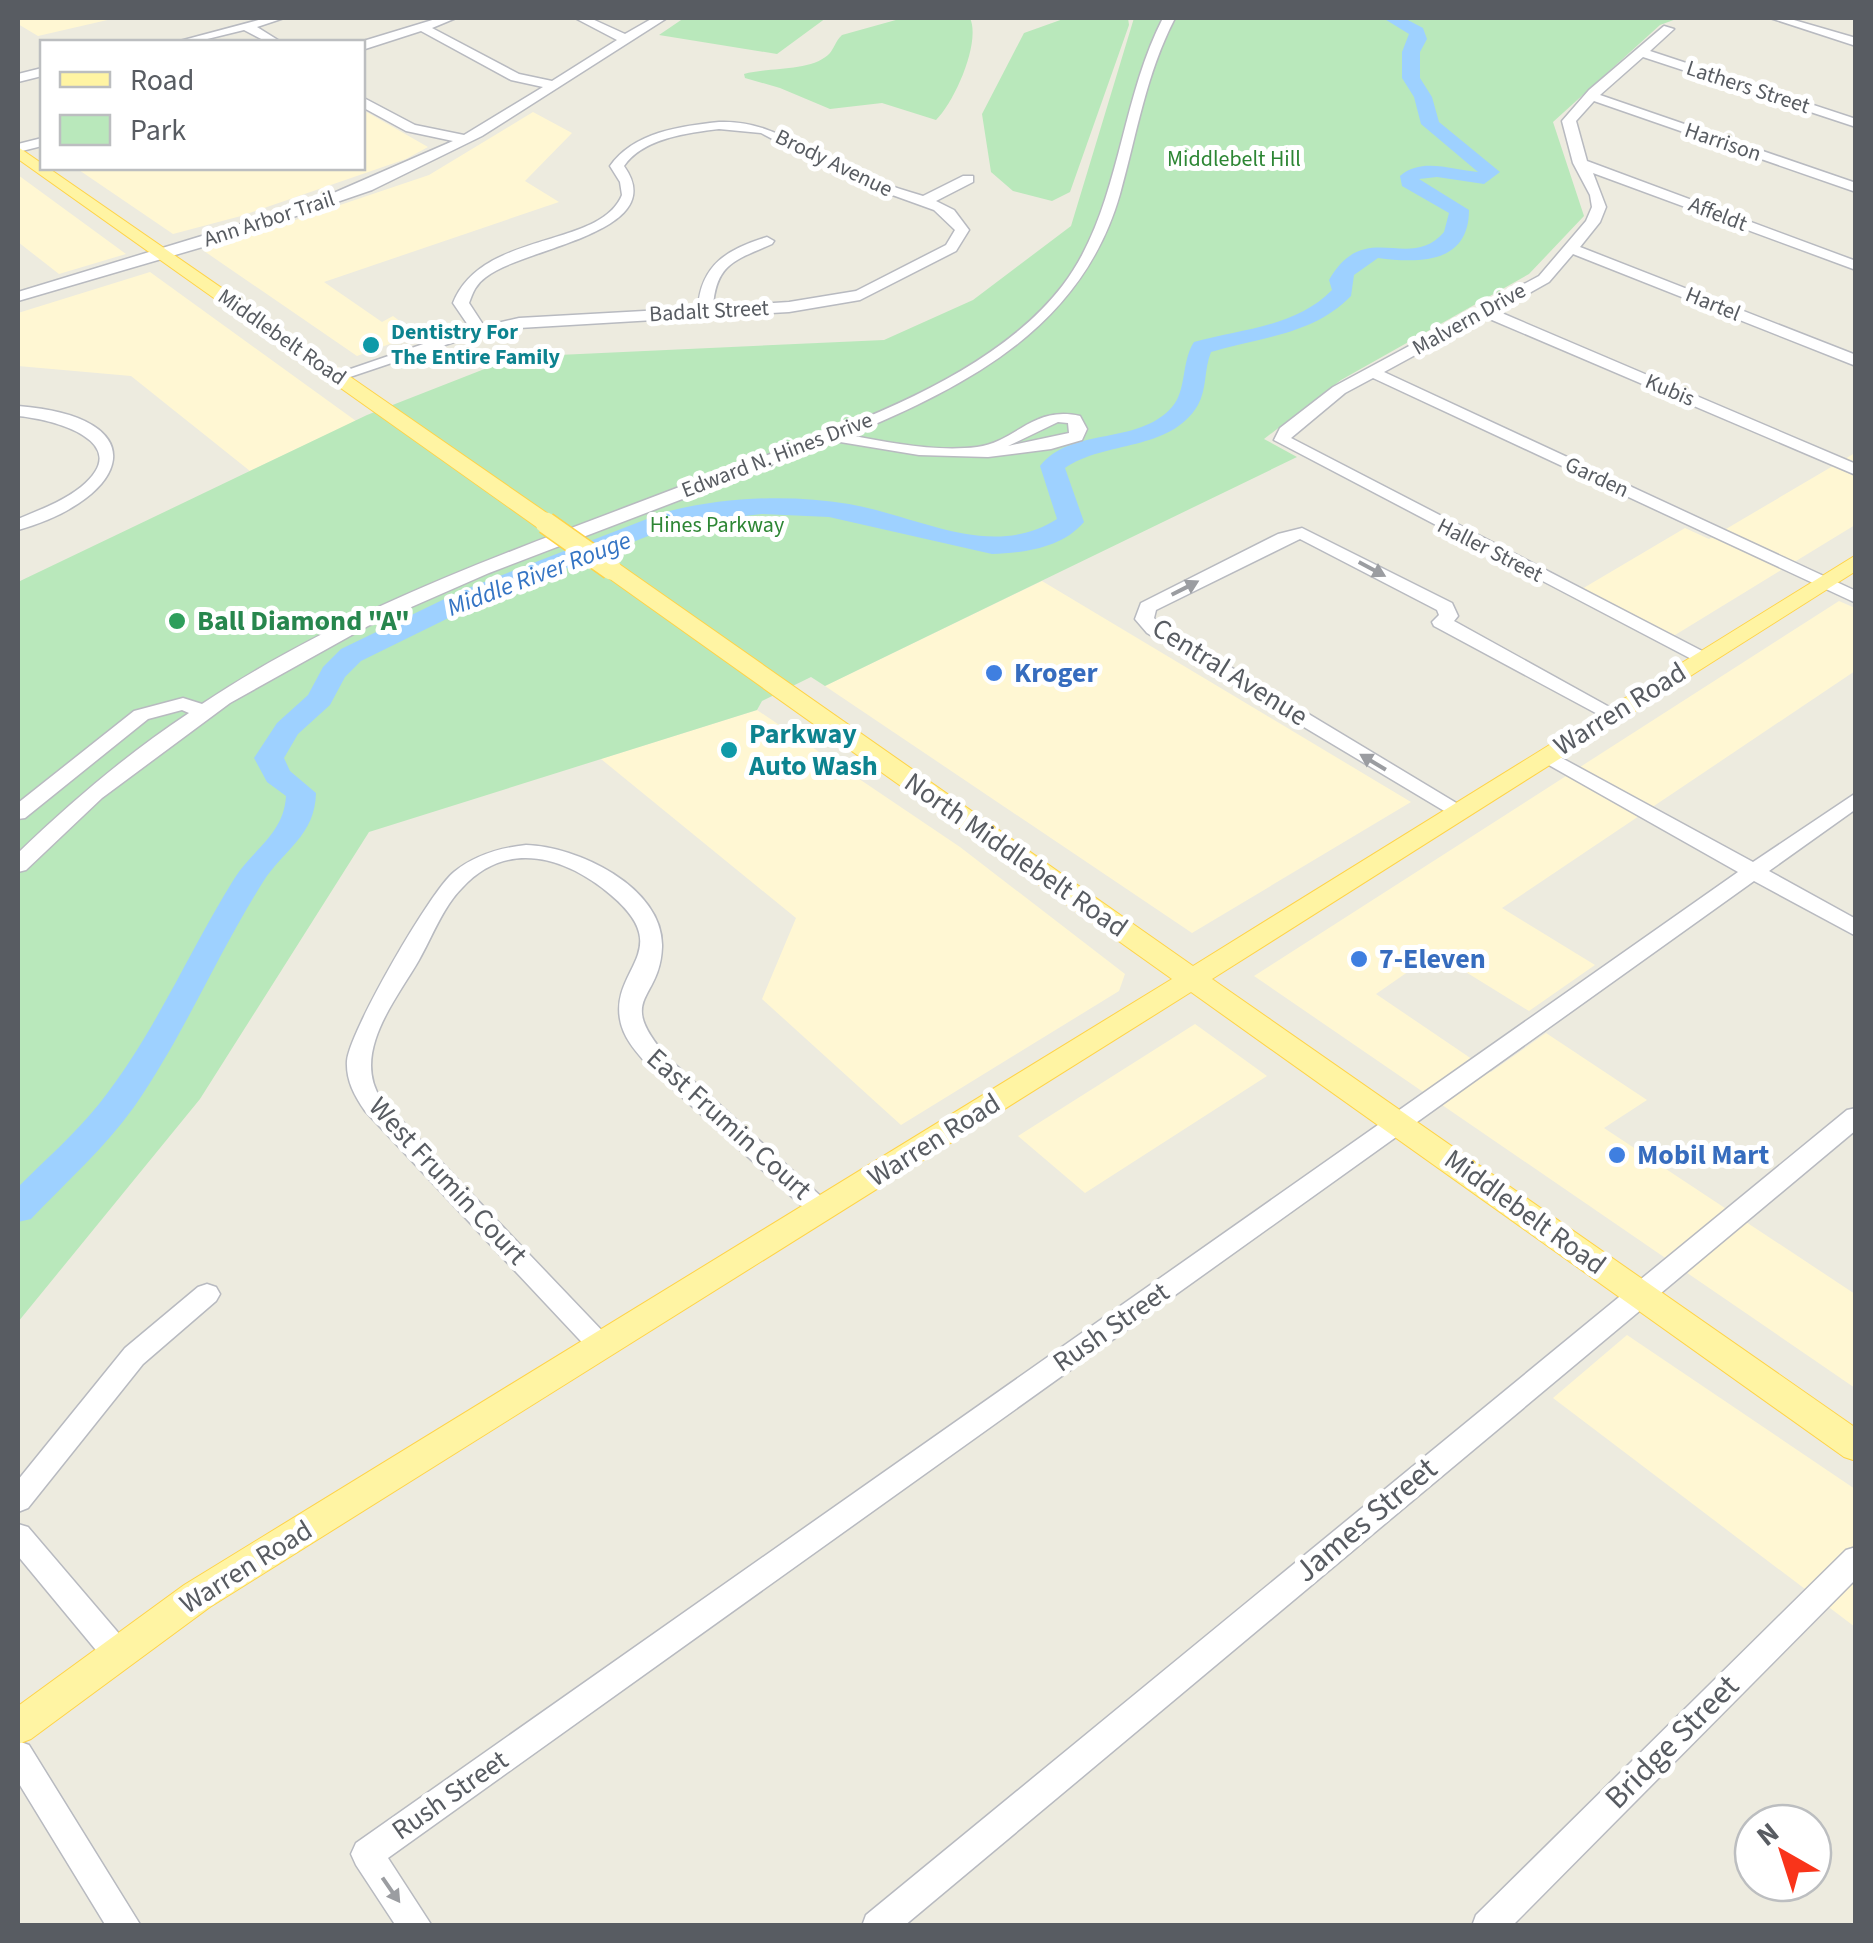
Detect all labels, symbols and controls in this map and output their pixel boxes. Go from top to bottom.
legend [40,40,365,170]
street label: Lathers Street [1682,52,1814,122]
text: Road [130,59,194,102]
text: Park [130,109,186,152]
street label: Harrison [1680,114,1766,170]
street label: Brody Avenue [770,121,898,205]
park label: Middlebelt Hill [1167,143,1301,175]
street label: Ann Arbor Trail [199,183,339,255]
street label: Affeldt [1684,188,1752,240]
street label: Malvern Drive [1406,275,1532,363]
street label: Hartel [1681,279,1745,329]
street label: Middlebelt Road [211,281,353,393]
street label: Badalt Street [648,292,770,330]
place label: Dentistry For The Entire Family [391,316,561,373]
marker: Dentistry For The Entire Family [360,334,382,356]
street label: Kubis [1640,365,1700,415]
street label: Edward N. Hines Drive [677,404,877,506]
street label: Garden [1560,448,1634,506]
park label: Hines Parkway [650,509,785,541]
street label: Haller Street [1432,510,1549,591]
water label: Middle River Rouge [442,522,636,626]
one-way arrow [1357,560,1386,577]
one-way arrow [1171,580,1200,597]
place label: Ball Diamond "A" [197,601,410,641]
street label: Central Avenue [1144,608,1316,736]
marker: Ball Diamond "A" [166,610,188,632]
street label: Warren Road [1546,652,1694,766]
place label: Kroger [1014,653,1099,693]
marker: Kroger [983,662,1005,684]
place label: Parkway Auto Wash [748,714,878,786]
marker: Parkway Auto Wash [718,739,740,761]
one-way arrow [1359,753,1387,771]
street label: North Middlebelt Road [896,763,1136,947]
place label: 7-Eleven [1379,939,1486,979]
marker: 7-Eleven [1348,948,1370,970]
street label: East Frumin Court [638,1039,821,1209]
street label: Warren Road [860,1083,1008,1197]
street label: West Frumin Court [359,1088,537,1274]
place label: Mobil Mart [1637,1135,1769,1175]
street label: Middlebelt Road [1436,1140,1614,1284]
marker: Mobil Mart [1606,1144,1628,1166]
street label: Rush Street [1045,1272,1178,1382]
street label: James Street [1285,1446,1448,1593]
street label: Warren Road [172,1510,320,1624]
street label: Bridge Street [1594,1664,1750,1820]
street label: Rush Street [384,1740,517,1850]
north arrow [1733,1803,1833,1903]
text: N [1748,1813,1788,1856]
one-way arrow [381,1877,400,1903]

